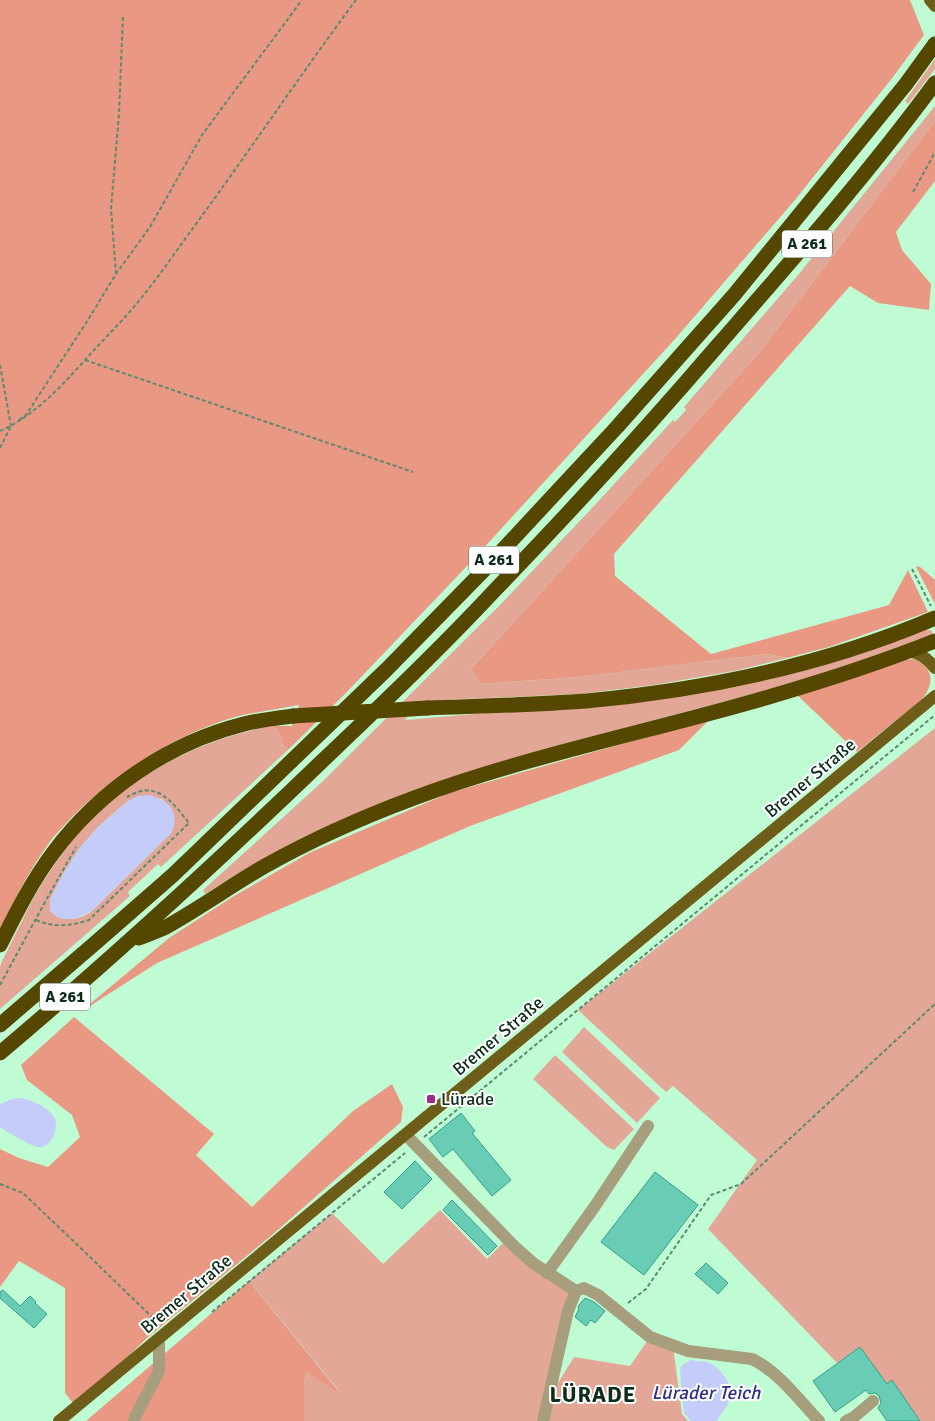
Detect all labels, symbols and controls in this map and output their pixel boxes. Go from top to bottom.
road number: A 261 [782,230,832,258]
road number: A 261 [469,546,519,574]
street label: Bremer Straße [760,734,860,822]
road number: A 261 [40,984,90,1010]
street label: Bremer Straße [448,992,548,1080]
place label: Lürade [441,1088,494,1110]
marker: Lürade [425,1093,437,1105]
street label: Bremer Straße [136,1250,236,1338]
district label: LÜRADE [550,1381,636,1408]
water label: Lürader Teich [652,1381,761,1405]

